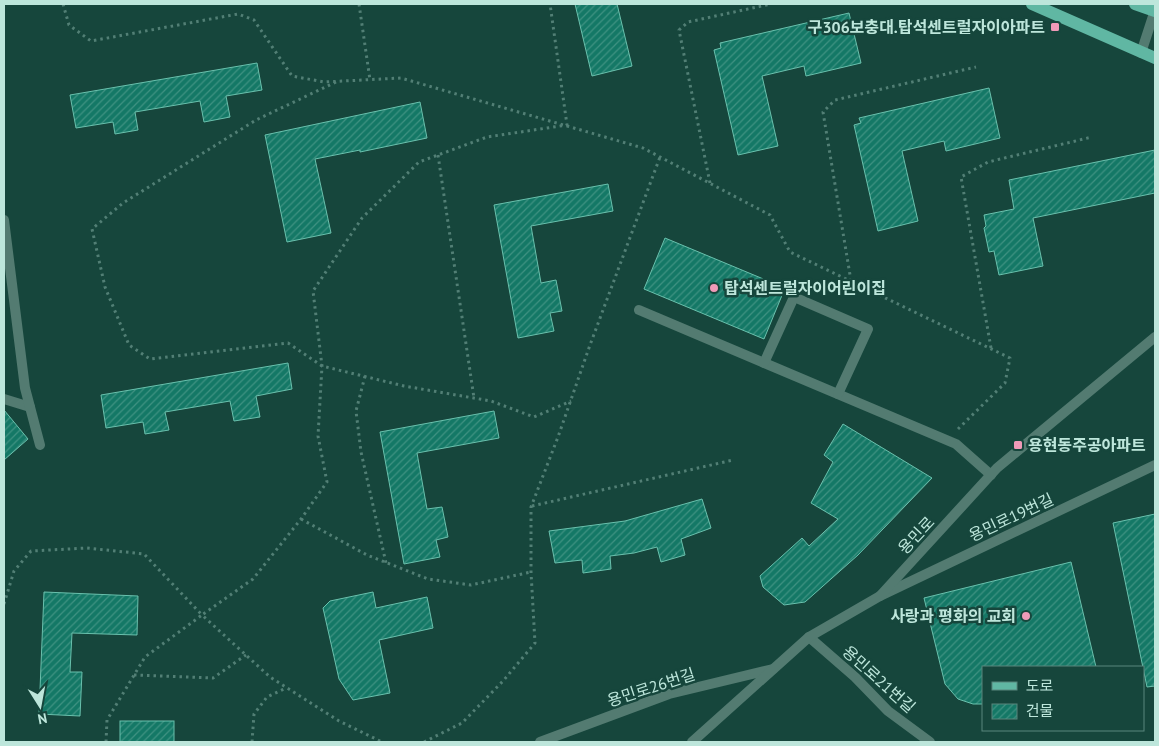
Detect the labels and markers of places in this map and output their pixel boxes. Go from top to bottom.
place label: 구306보충대.탑석센트럴자이아파트 [808,17,1045,37]
marker: 구306보충대.탑석센트럴자이아파트 [1049,21,1061,33]
place label: 탑석센트럴자이어린이집 [724,278,886,298]
marker: 탑석센트럴자이어린이집 [708,282,720,294]
place label: 용현동주공아파트 [1028,435,1146,455]
marker: 용현동주공아파트 [1012,439,1024,451]
place label: 사랑과 평화의 교회 [890,606,1016,626]
marker: 사랑과 평화의 교회 [1020,610,1032,622]

